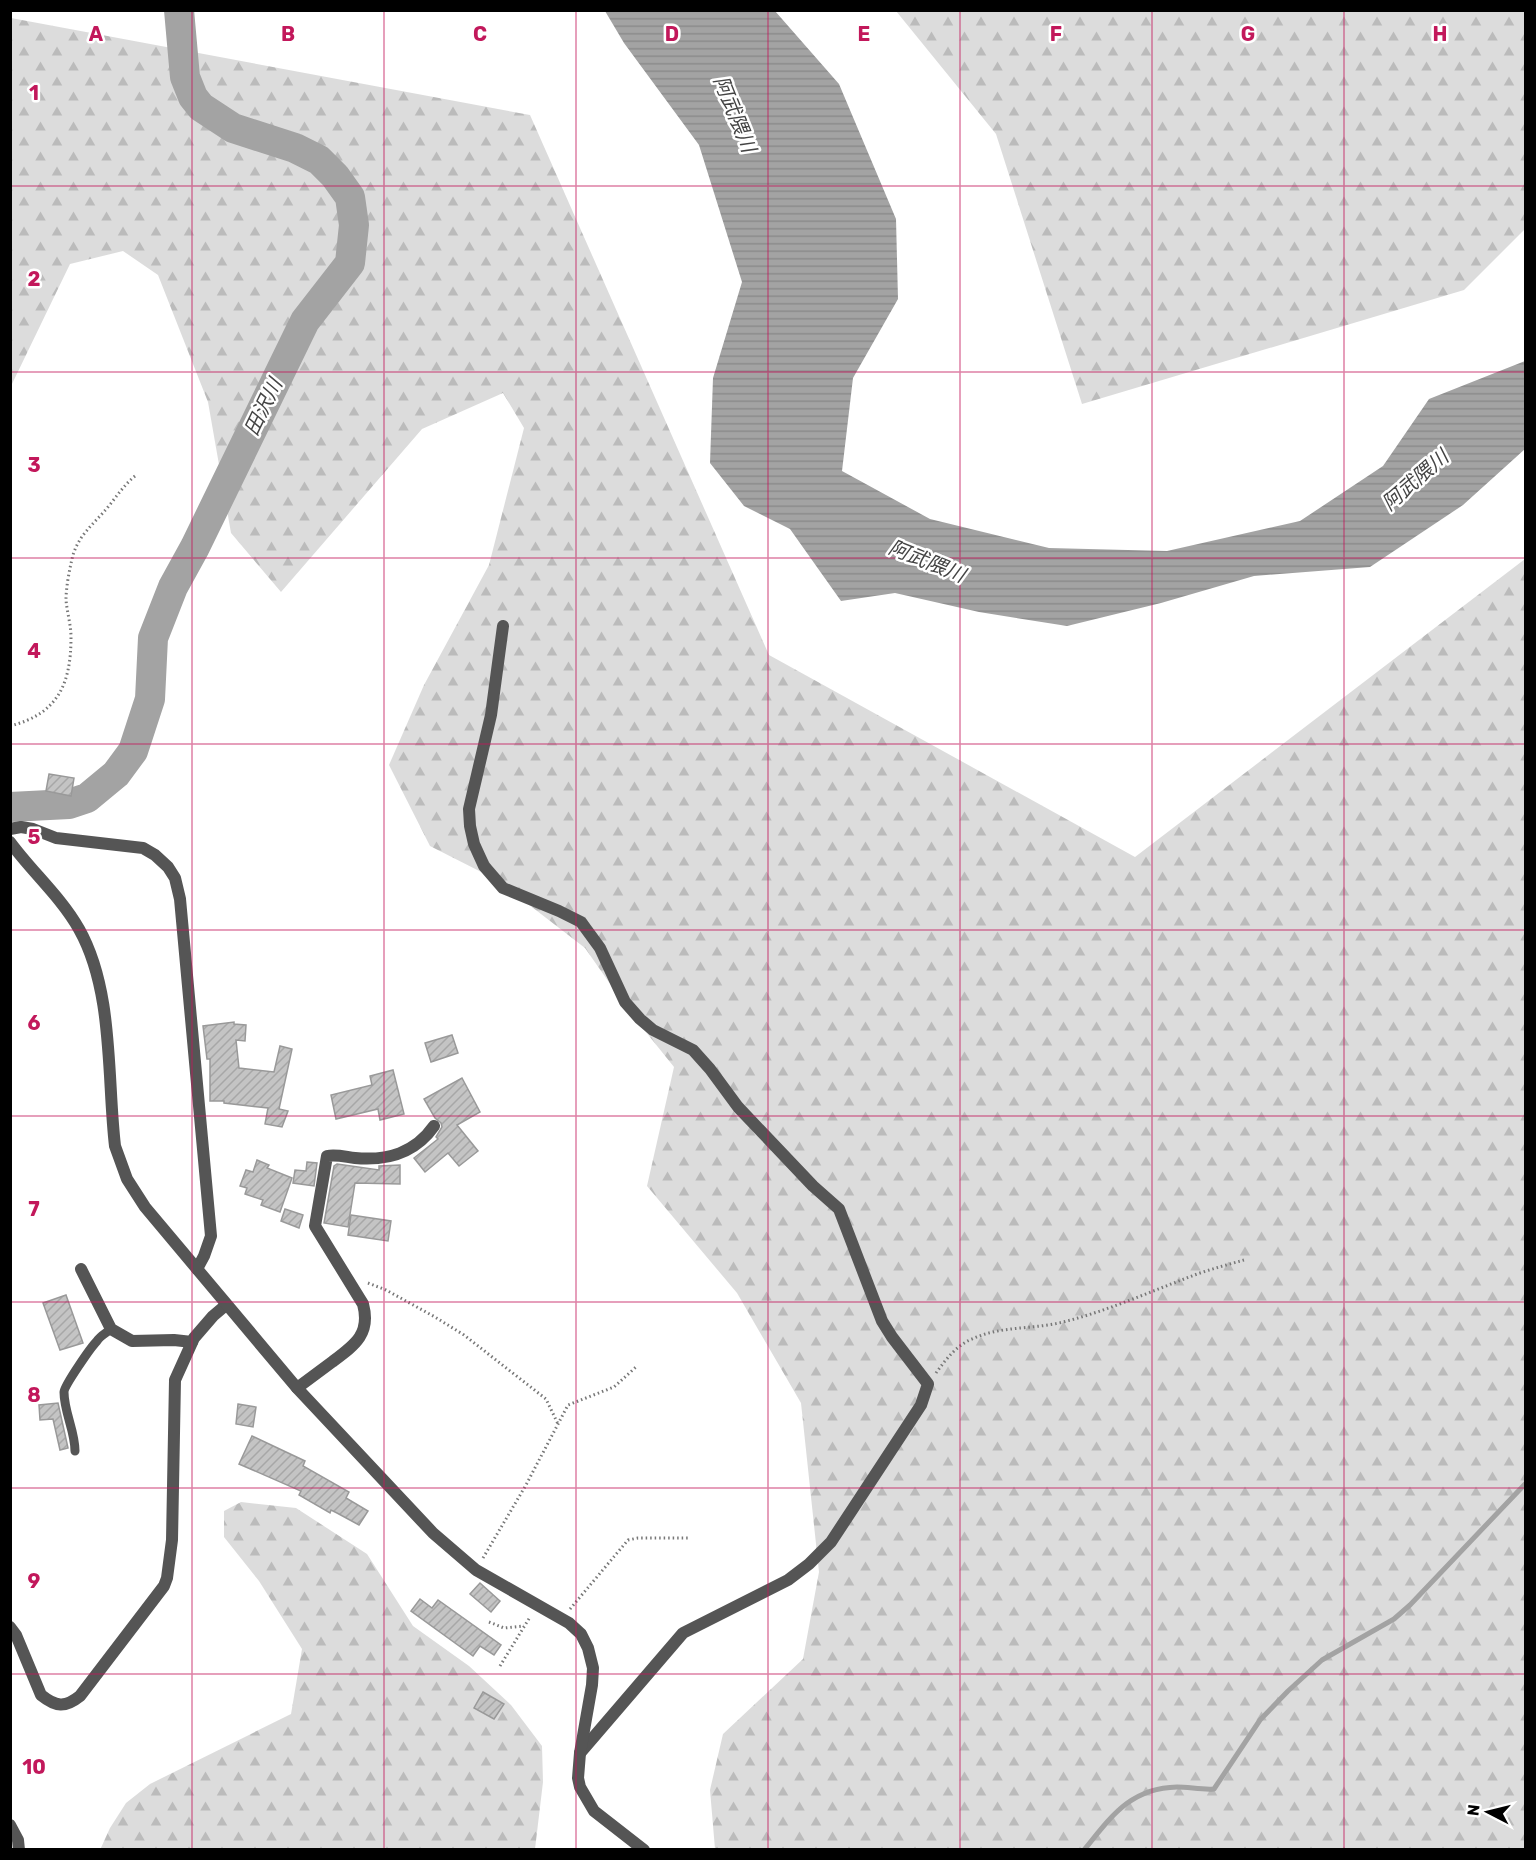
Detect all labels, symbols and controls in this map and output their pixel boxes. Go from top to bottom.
text: A [89,22,104,46]
text: B [281,22,295,46]
text: C [473,22,487,46]
text: D [665,22,679,46]
text: E [858,22,870,46]
text: F [1050,22,1062,46]
text: G [1241,22,1255,46]
text: H [1433,22,1447,46]
water label: 阿武隈川 [709,72,762,157]
text: 1 [29,81,39,105]
text: 2 [28,267,41,291]
water label: 田沢川 [239,373,288,439]
water label: 阿武隈川 [1377,443,1455,515]
text: 3 [27,453,41,477]
water label: 阿武隈川 [885,535,970,588]
text: 4 [27,639,41,663]
text: 5 [28,825,41,849]
text: 6 [27,1011,41,1035]
text: 7 [28,1197,40,1221]
text: 8 [27,1383,41,1407]
text: 9 [28,1569,41,1593]
text: 10 [22,1755,46,1779]
north arrow [1458,1782,1518,1842]
text: N [1463,1803,1484,1817]

